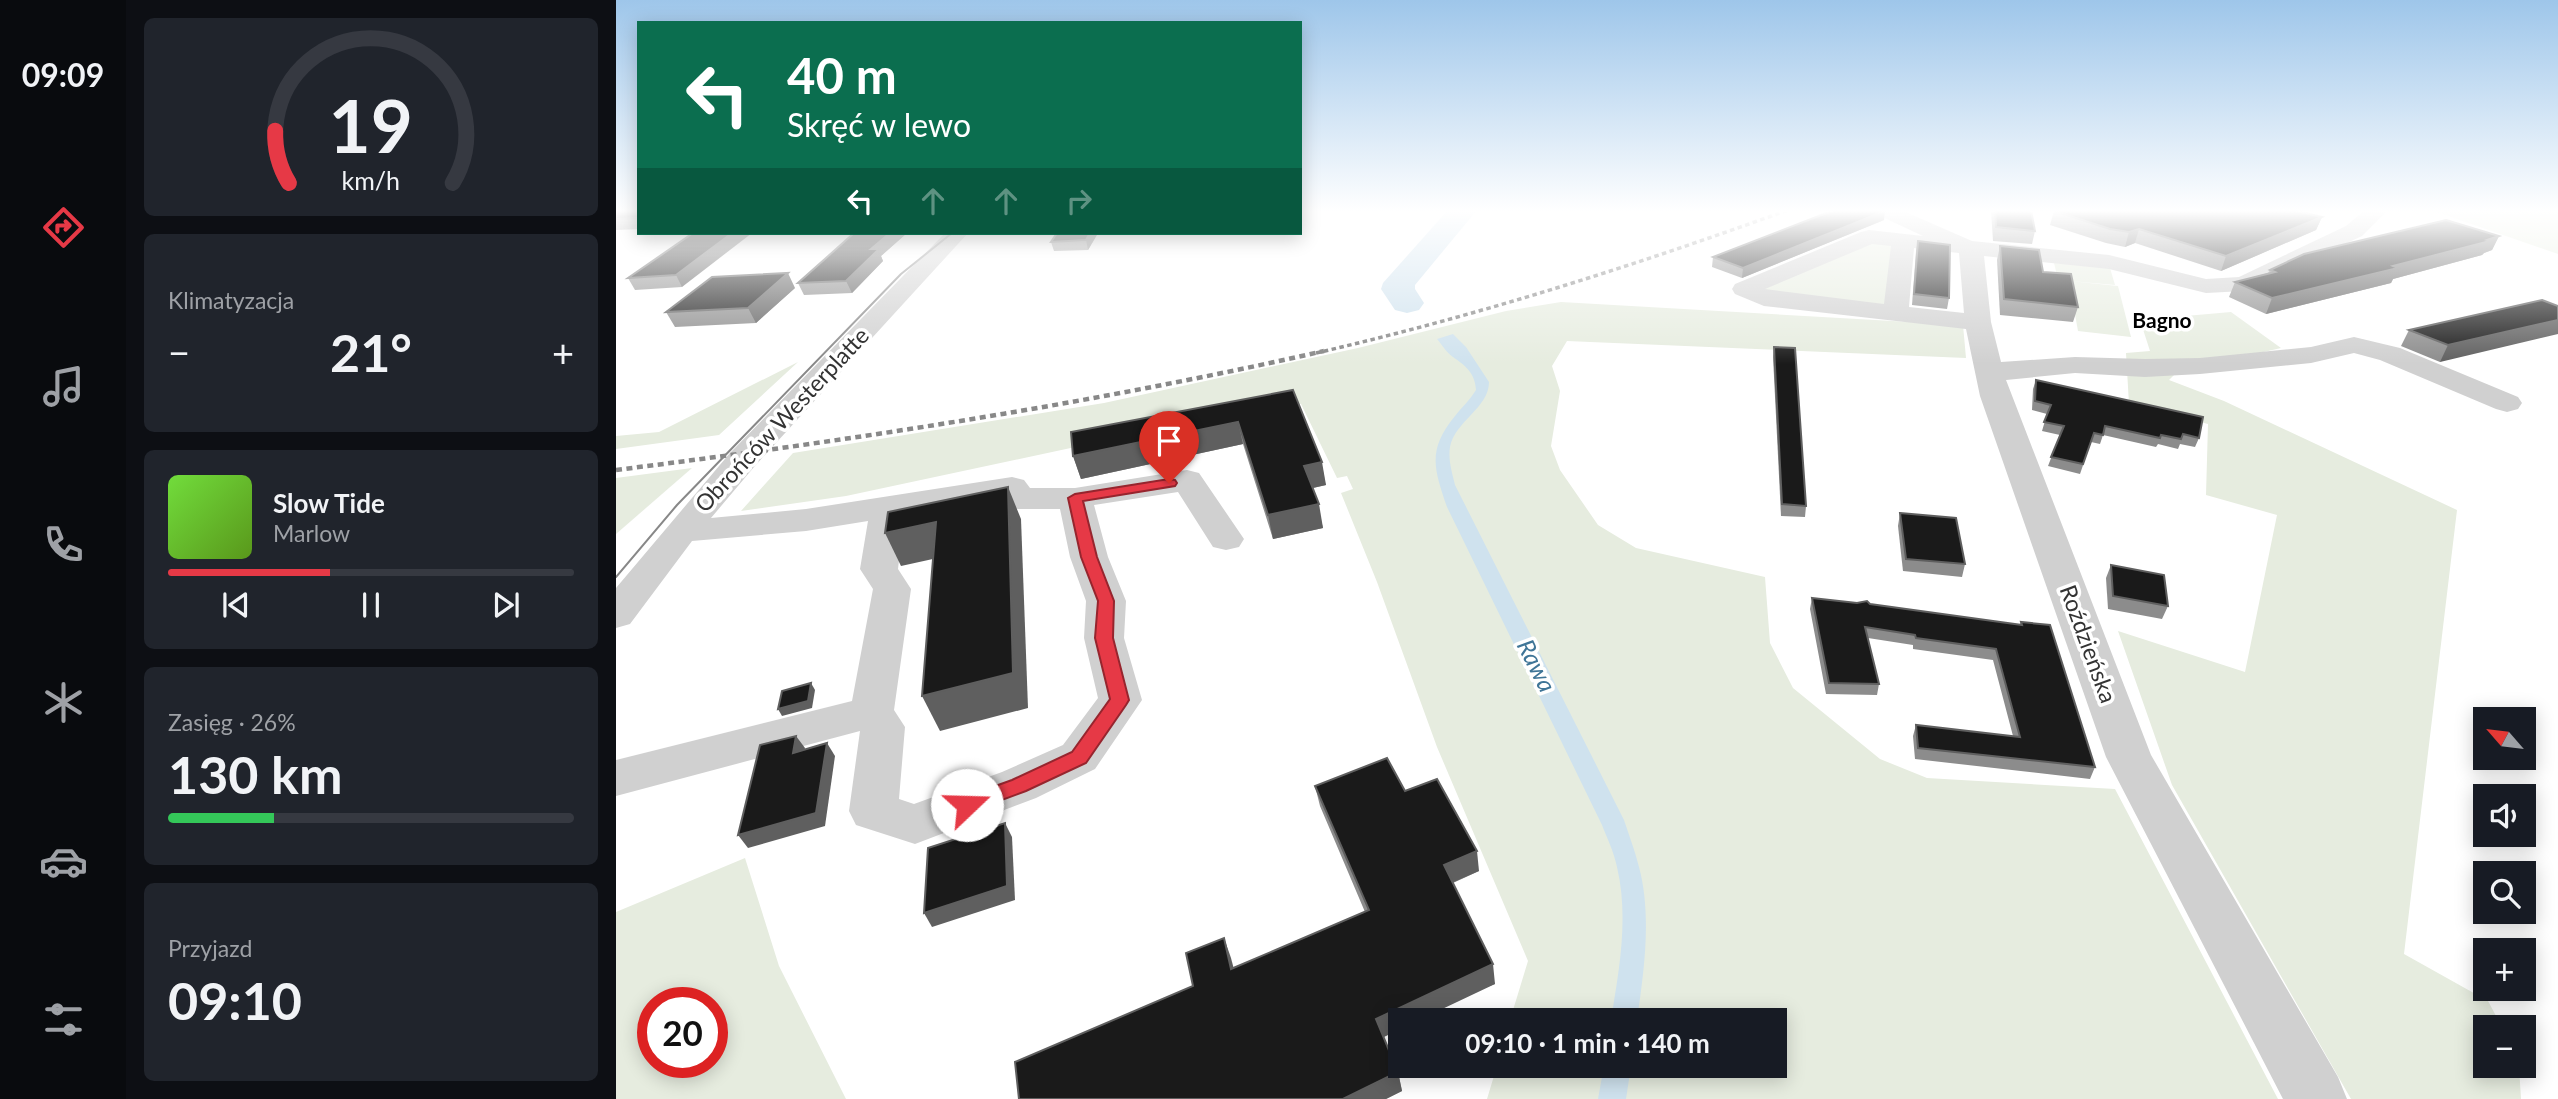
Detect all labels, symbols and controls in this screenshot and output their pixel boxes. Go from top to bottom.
text: 40 m [787,46,897,104]
icon: left [672,49,763,140]
text: 09:09 [22,55,104,94]
text: 19 [329,81,413,169]
text: Skręć w lewo [787,105,971,144]
text: km/h [342,165,400,195]
icon: left [841,182,879,220]
icon: ahead [914,182,952,220]
icon: ahead [987,182,1025,220]
icon: right [1060,182,1098,220]
icon: directions [39,203,88,252]
text: Klimatyzacja [168,286,294,314]
district label: Bagno [2132,307,2192,332]
text: 21° [330,321,412,383]
street label: Obrońców Westerplatte [688,321,874,518]
text: − [168,329,190,375]
text: + [552,329,574,375]
icon: music [39,362,88,411]
pin [1139,411,1199,483]
icon: arrive [1150,422,1188,460]
text: Slow Tide [273,487,385,519]
text: Marlow [273,519,350,547]
icon: phone [39,520,88,569]
street label: Roździeńska [2055,581,2123,706]
icon: previous [217,586,255,624]
icon: pause [352,586,390,624]
icon: next [487,586,525,624]
water label: Rawa [1512,634,1563,696]
icon: climate [39,678,88,727]
north arrow [2473,707,2536,770]
map controls [2473,707,2536,1078]
text: Zasięg · 26% [168,708,296,736]
text: 130 km [168,743,342,805]
position arrow [930,768,1004,842]
button: sound [2473,784,2536,847]
icon: car [39,837,88,886]
button: search [2473,861,2536,924]
text: Przyjazd [168,934,252,962]
button: + [2473,938,2536,1001]
text: 09:10 [168,969,302,1031]
speed limit sign: 20 [637,987,728,1078]
icon: filters [39,995,88,1044]
button: − [2473,1015,2536,1078]
text: 09:10 · 1 min · 140 m [1465,1027,1710,1059]

